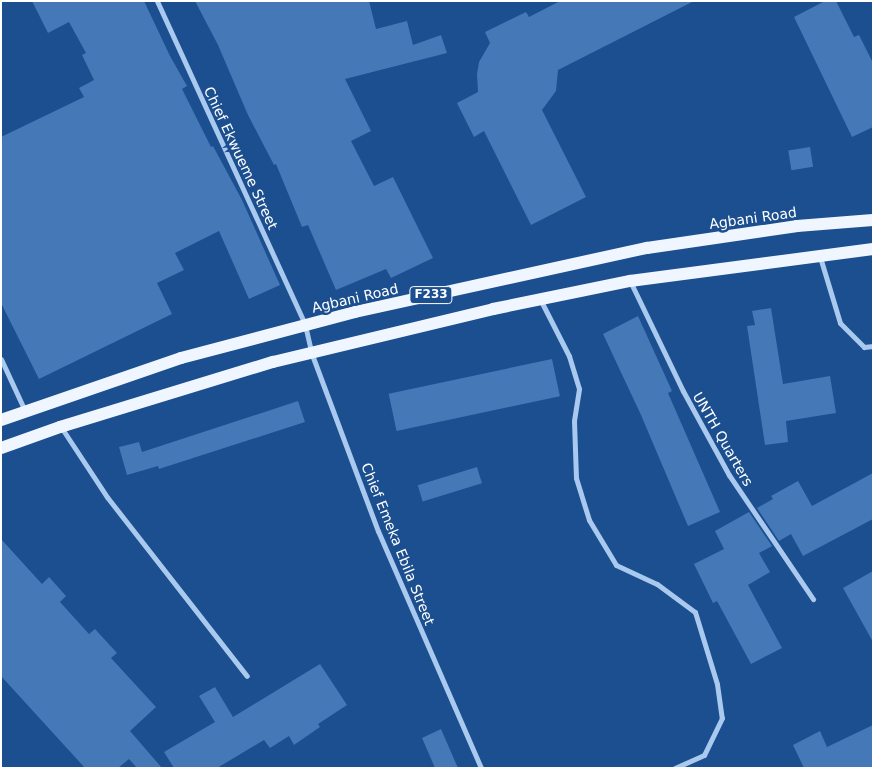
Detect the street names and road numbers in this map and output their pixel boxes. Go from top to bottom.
street label: Chief Ekwueme Street [200,84,282,232]
street label: Agbani Road [708,204,798,232]
street label: Agbani Road [310,280,400,316]
road number: F233 [408,286,454,304]
street label: UNTH Quarters [689,389,757,489]
street label: Chief Emeka Ebila Street [358,460,438,628]

